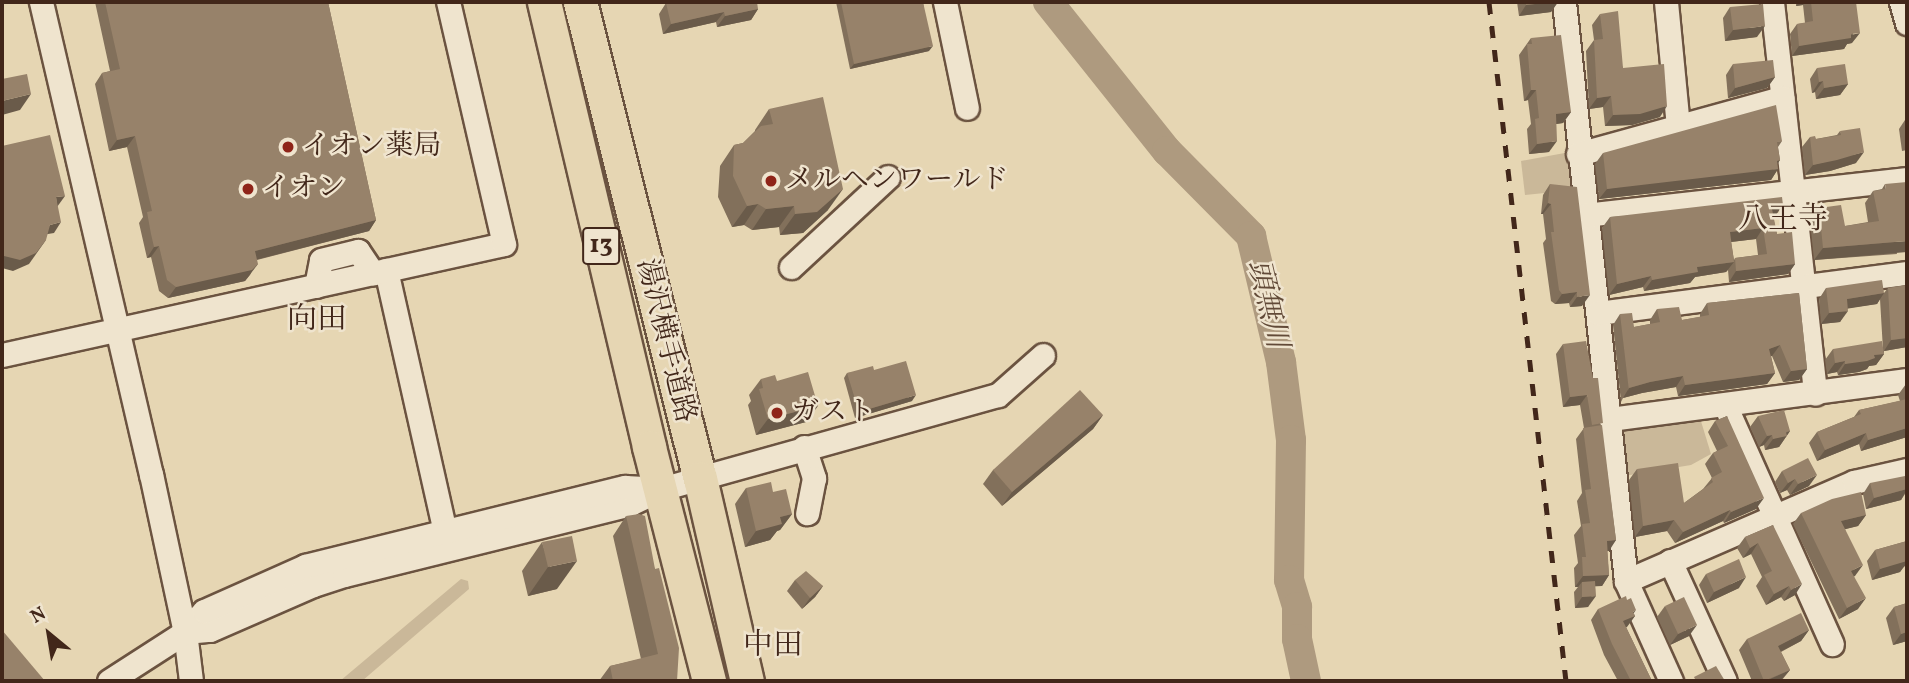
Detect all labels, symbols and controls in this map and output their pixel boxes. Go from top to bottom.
place label: イオン薬局 [302,130,442,164]
marker: イオン薬局 [280,139,296,155]
place label: メルヘンワールド [785,164,1009,198]
place label: イオン [262,172,346,206]
marker: メルヘンワールド [763,173,779,189]
marker: イオン [240,181,256,197]
district label: 八王寺 [1738,202,1828,238]
road number: 13 [582,224,620,268]
street label: 湯沢横手道路 [628,255,702,427]
water label: 頭無川 [1239,256,1295,352]
district label: 向田 [287,302,347,338]
place label: ガスト [791,396,875,430]
marker: ガスト [769,405,785,421]
north arrow [14,599,84,669]
text: N [26,601,51,631]
district label: 中田 [743,628,803,664]

